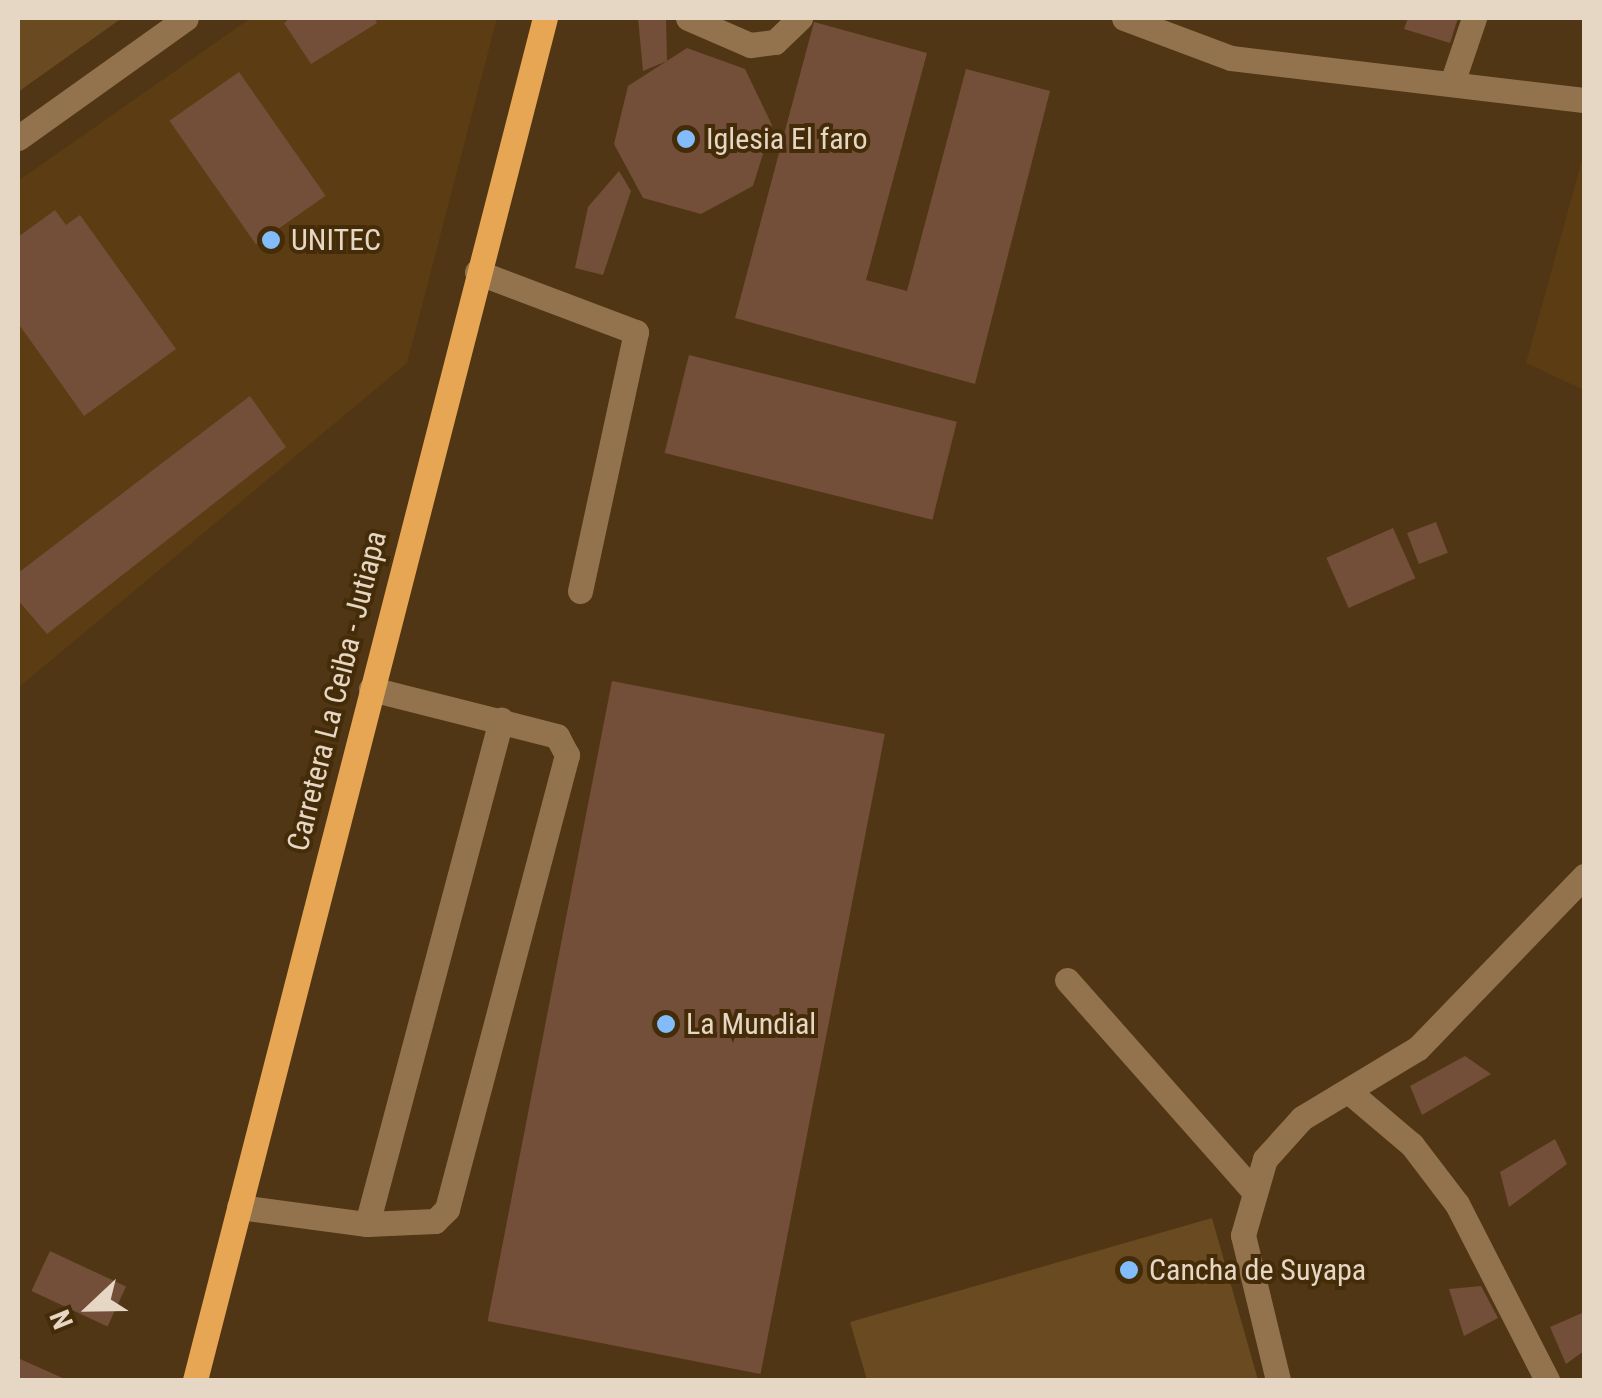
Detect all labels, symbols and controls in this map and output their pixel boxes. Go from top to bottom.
place label: Iglesia El faro [706,121,868,157]
marker: Iglesia El faro [675,128,697,150]
place label: UNITEC [291,222,381,258]
marker: UNITEC [260,229,282,251]
street label: Carretera La Ceiba - Jutiapa [280,527,394,855]
place label: La Mundial [686,1006,816,1042]
marker: La Mundial [655,1013,677,1035]
place label: Cancha de Suyapa [1149,1252,1366,1288]
north arrow [40,1258,140,1358]
marker: Cancha de Suyapa [1118,1259,1140,1281]
text: N [43,1305,80,1334]

